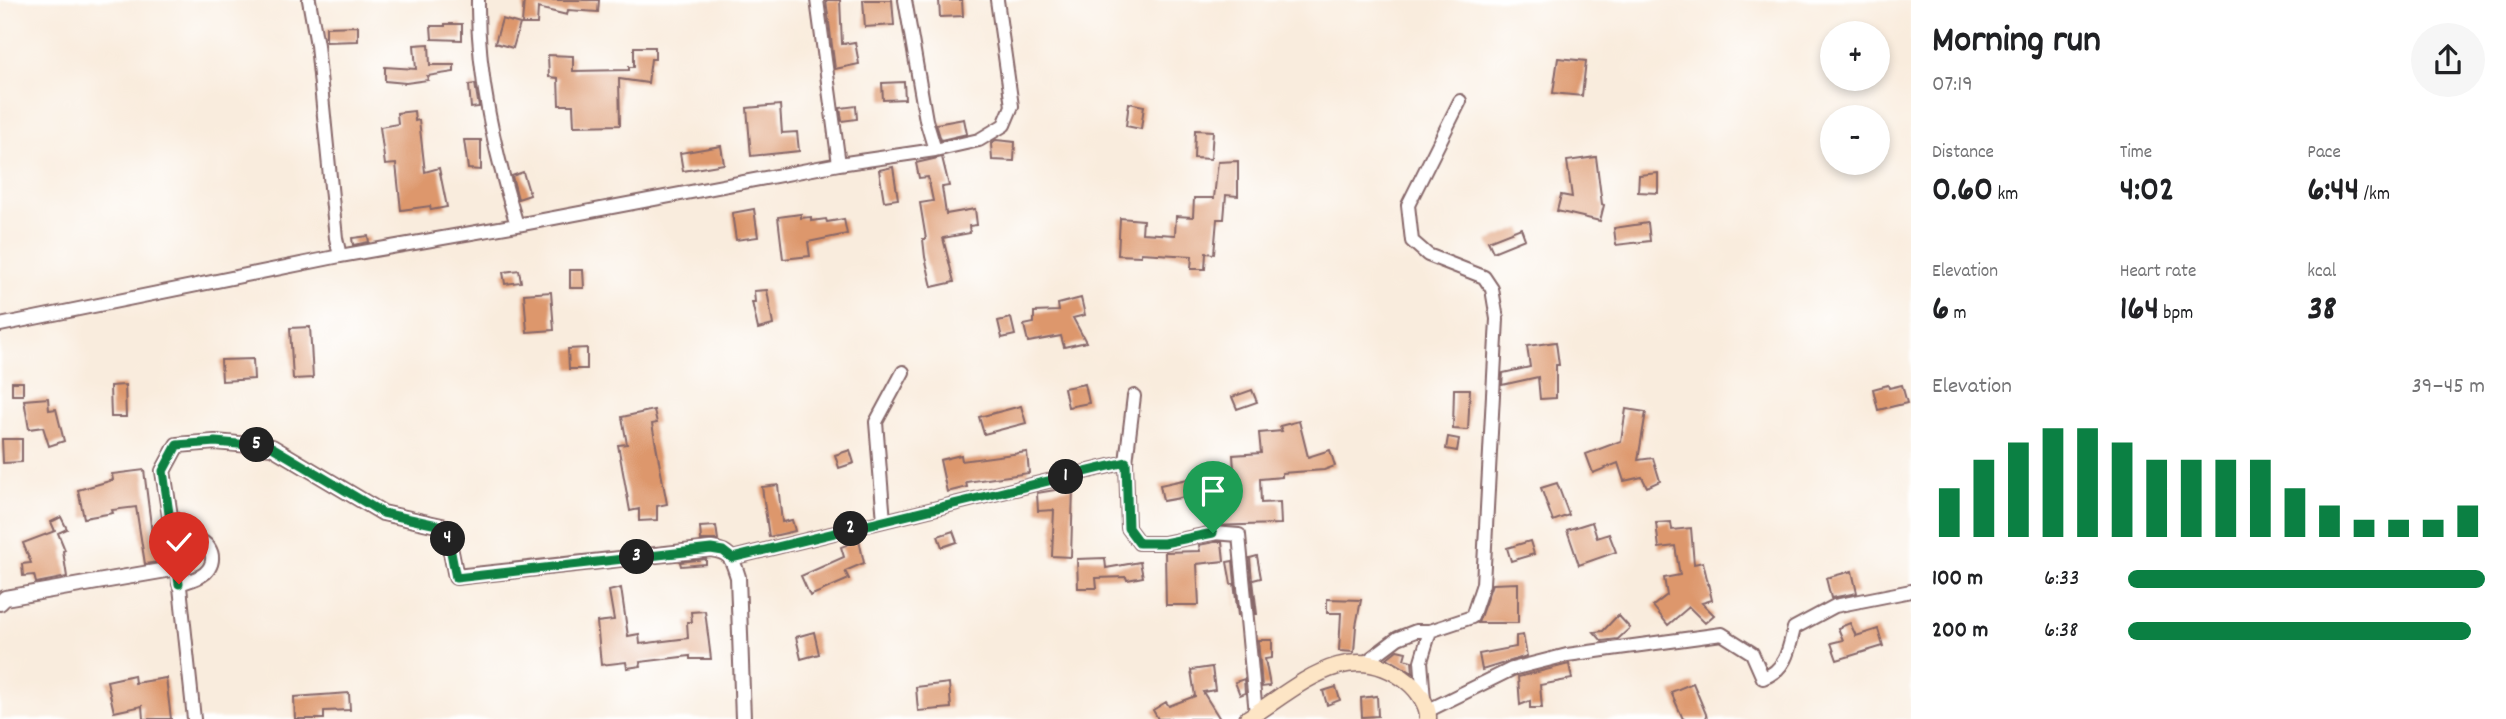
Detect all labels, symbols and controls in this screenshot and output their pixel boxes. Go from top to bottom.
text: Morning run [1932,15,2101,70]
map controls [1820,21,1890,175]
button: + [1820,21,1890,91]
button: share [2411,23,2485,97]
text: 07:19 [1932,69,1973,102]
button: − [1820,105,1890,175]
text: Distance [1932,140,1994,167]
text: Time [2120,140,2152,167]
text: Pace [2307,140,2341,167]
text: 0.60 [1932,167,1993,217]
text: 4:02 [2120,167,2174,217]
text: 6:44 [2307,167,2359,217]
text: km [1993,182,2018,209]
text: /km [2359,182,2390,209]
text: Elevation [1932,259,1998,286]
text: Heart rate [2120,259,2196,286]
text: kcal [2307,259,2336,286]
text: 6 [1932,286,1949,336]
text: 164 [2120,286,2159,336]
text: 38 [2307,286,2337,336]
text: m [1949,301,1967,328]
text: bpm [2159,301,2193,328]
text: Elevation [1932,371,2012,404]
text: 39–45 m [2412,371,2485,404]
pin: 5 [240,428,274,462]
text: 5 [252,431,261,458]
pin: 1 [1048,460,1084,494]
pin [1183,461,1243,533]
text: 1 [1063,463,1068,490]
icon: arrive [1194,472,1232,510]
pin [149,512,209,584]
pin: 2 [834,512,868,546]
text: 2 [846,515,855,542]
pin: 4 [430,522,466,556]
icon: check [160,523,198,561]
text: 4 [444,525,451,552]
pin: 3 [620,540,654,574]
text: 3 [632,543,641,570]
text: 100 m [1932,563,1983,596]
text: 6:33 [2044,563,2080,596]
text: 200 m [1932,615,1988,648]
text: 6:38 [2044,615,2079,648]

